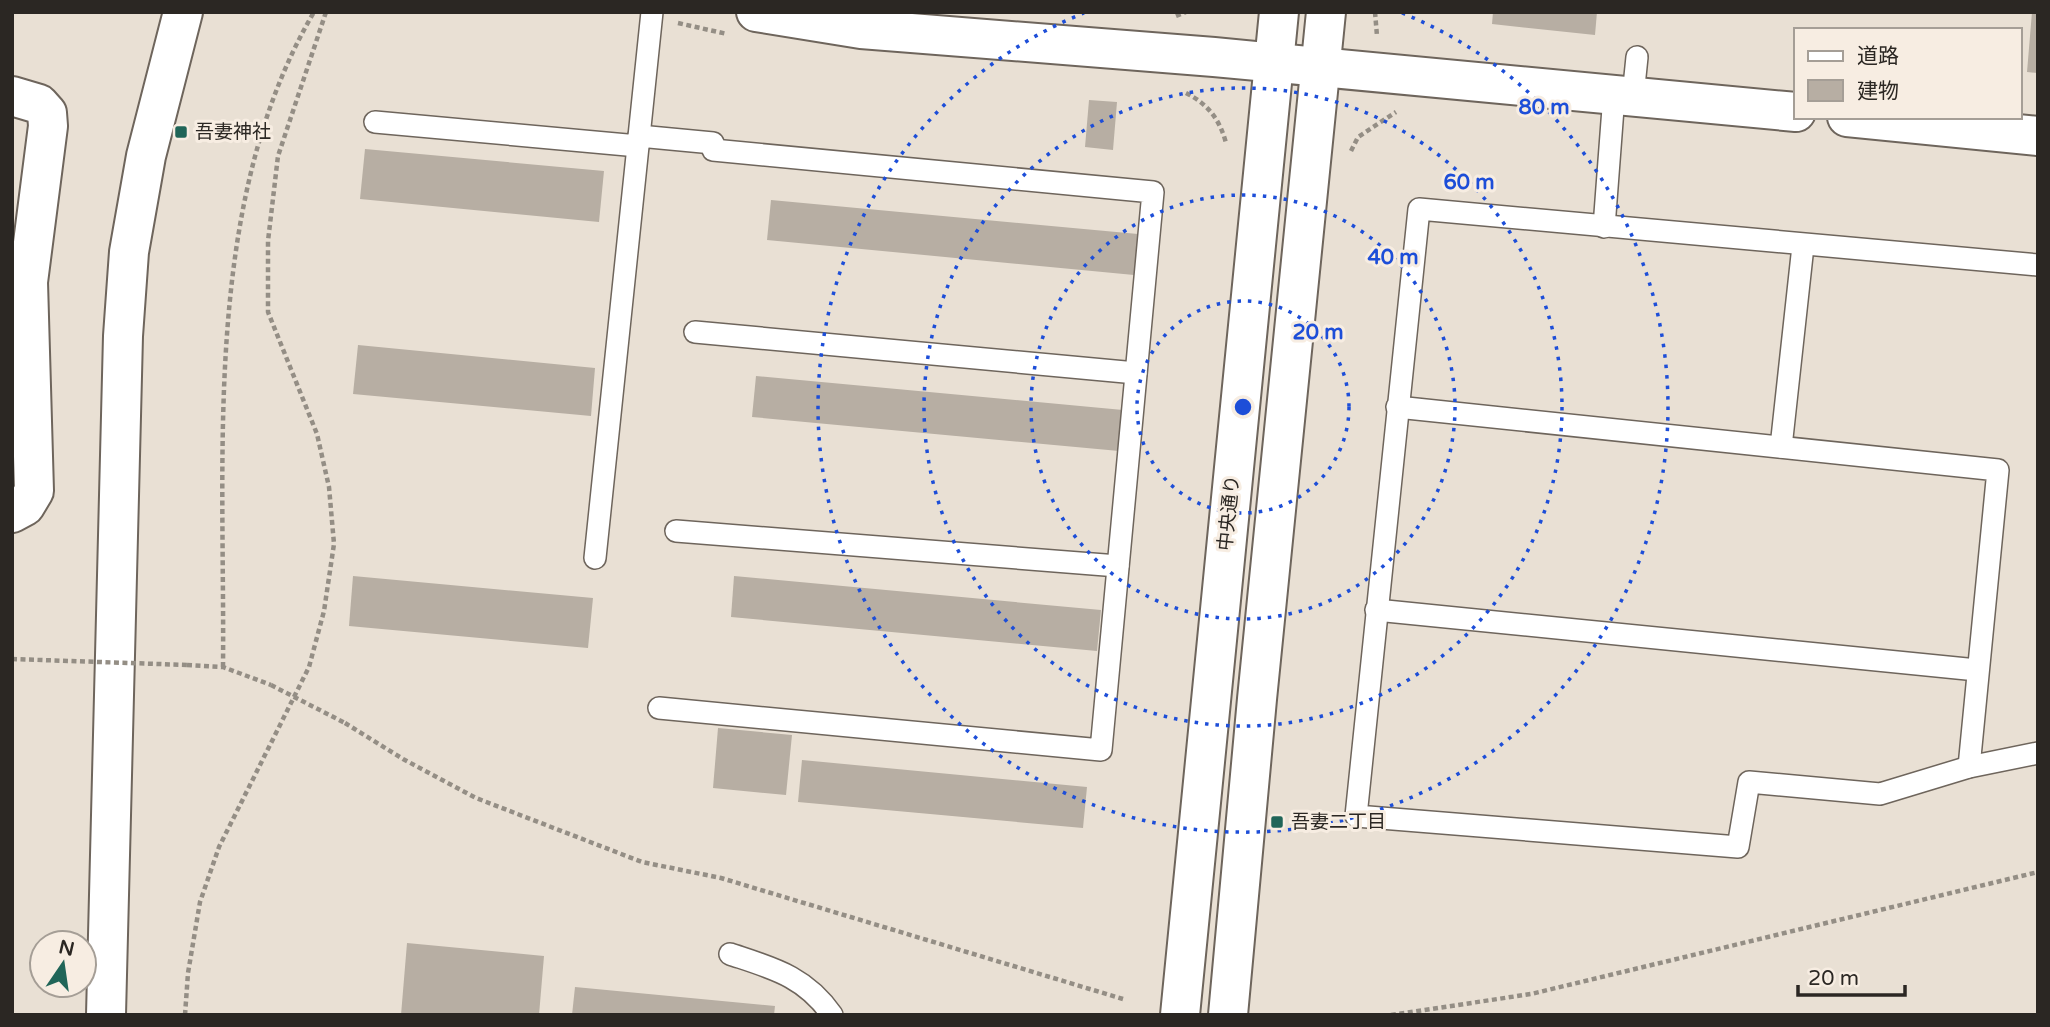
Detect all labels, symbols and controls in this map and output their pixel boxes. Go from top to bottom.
legend [1794,28,2022,119]
text: 道路 [1857,44,1899,69]
text: 建物 [1857,79,1899,104]
text: 80 m [1518,95,1570,120]
place label: 吾妻神社 [195,121,271,143]
marker: 吾妻神社 [173,124,189,140]
text: 60 m [1443,170,1495,195]
text: 40 m [1367,245,1419,270]
text: 20 m [1292,320,1344,345]
centre of rings [1231,395,1255,419]
street label: 中央通り [1214,474,1244,552]
place label: 吾妻二丁目 [1291,811,1386,833]
marker: 吾妻二丁目 [1269,814,1285,830]
north arrow [28,929,98,999]
text: N [57,936,77,961]
scale bar [1798,954,1905,998]
text: 20 m [1808,966,1859,991]

